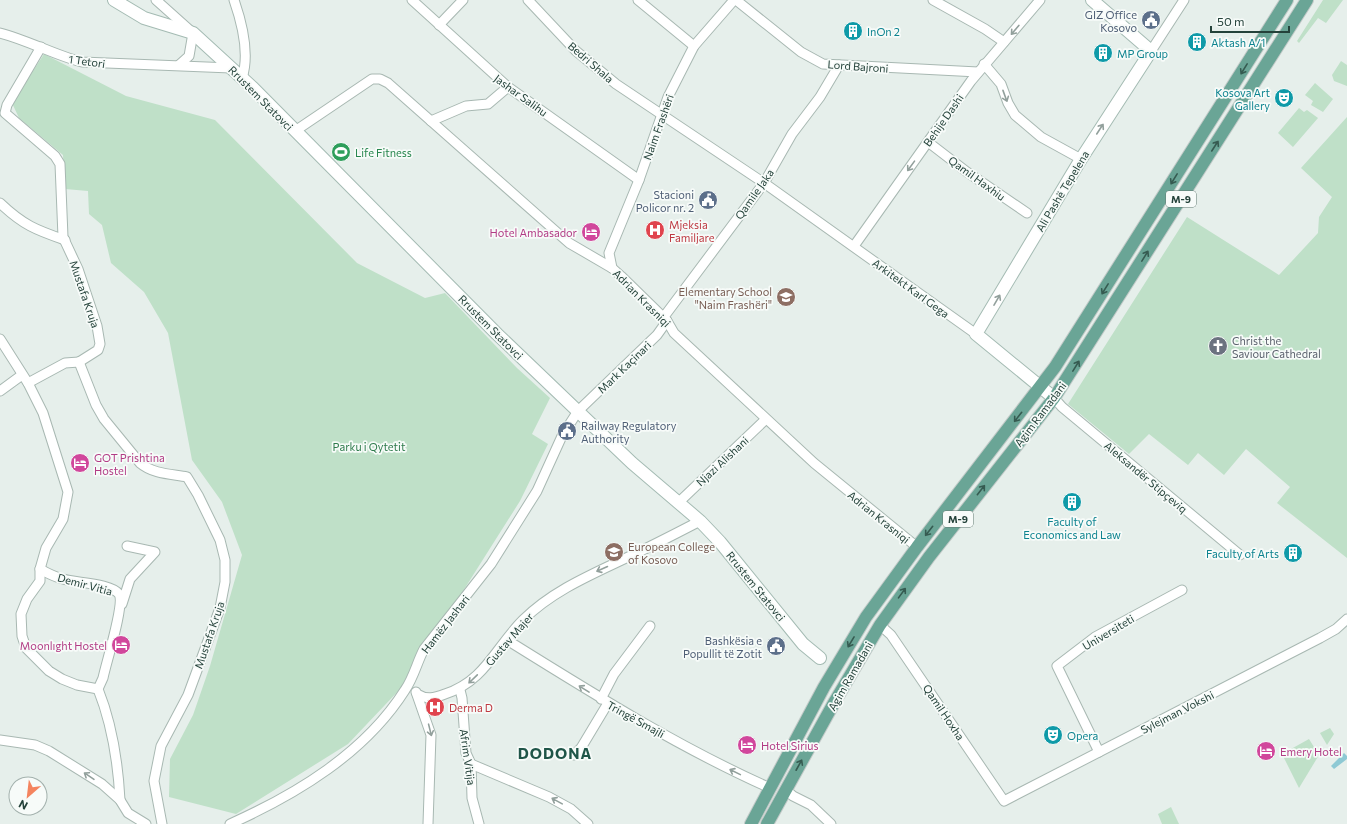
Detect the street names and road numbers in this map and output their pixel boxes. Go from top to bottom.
street label: Bedri Shala [566,39,616,85]
street label: 1 Tetori [68,52,106,70]
street label: Lord Bajroni [827,57,889,75]
street label: Rrustem Statovci [226,63,296,133]
street label: Jashar Salihu [491,71,550,120]
street label: Behije Dashi [920,91,966,149]
street label: Naim Frashëri [640,92,676,162]
street label: Ali Pashë Tepelena [1033,148,1091,234]
street label: Qamil Haxhiu [946,153,1008,203]
street label: Qamile Jaka [732,166,777,222]
road number: M-9 [1166,191,1196,207]
street label: Arkitekt Karl Gega [870,256,952,320]
street label: Mustafa Kruja [67,259,103,329]
street label: Adrian Krasniqi [611,267,674,330]
street label: Rrustem Statovci [456,292,526,362]
street label: Mark Kaçinari [595,338,654,396]
street label: Agim Ramadani [1011,379,1069,449]
street label: Njazi Alishani [693,433,751,488]
street label: Aleksandër Stipçeviq [1102,439,1190,515]
street label: Adrian Krasniqi [845,488,913,546]
road number: M-9 [943,511,973,527]
street label: Rrustem Statovci [724,549,788,624]
street label: Demir Vitia [56,570,114,598]
street label: Hamëz Jashari [418,592,473,656]
street label: Mustafa Kruja [191,600,227,670]
street label: Gustav Majer [482,609,536,668]
street label: Universiteti [1080,611,1136,652]
street label: Agim Ramadani [825,639,875,713]
street label: Qamil Hoxha [921,682,967,742]
street label: Sylejman Vokshi [1138,688,1216,736]
street label: Tringë Smajli [605,698,667,740]
street label: Afrim Vitija [458,728,478,786]

